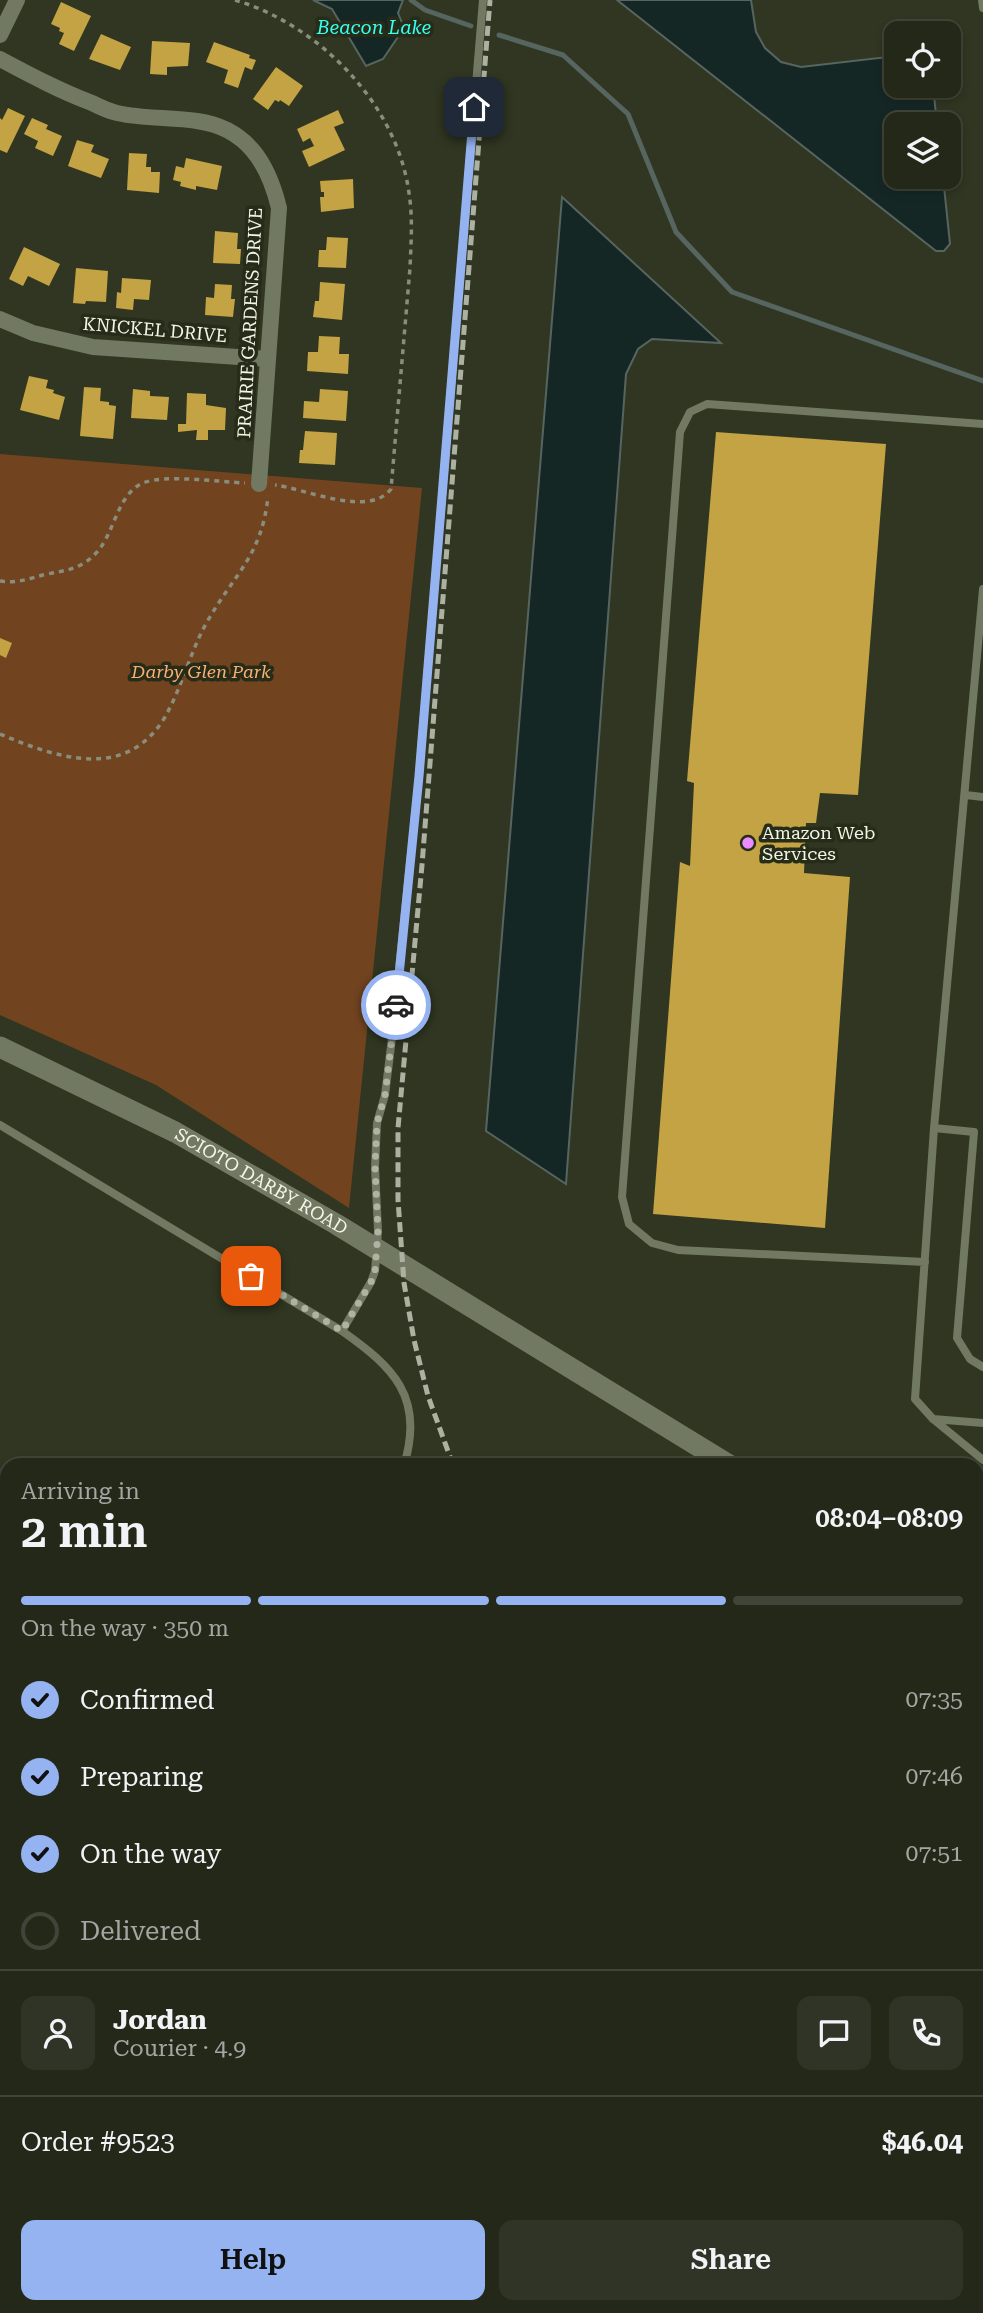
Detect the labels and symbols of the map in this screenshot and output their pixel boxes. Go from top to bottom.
water label: Beacon Lake [316,16,432,39]
pin [444,77,504,137]
street label: PRAIRIE GARDENS DRIVE [233,207,266,439]
street label: KNICKEL DRIVE [82,313,228,346]
park label: Darby Glen Park [130,661,271,682]
place label: Amazon Web Services [762,822,875,864]
marker: Amazon Web Services [740,835,756,851]
courier [361,970,431,1040]
street label: SCIOTO DARBY ROAD [172,1123,352,1239]
pin [221,1246,281,1306]

